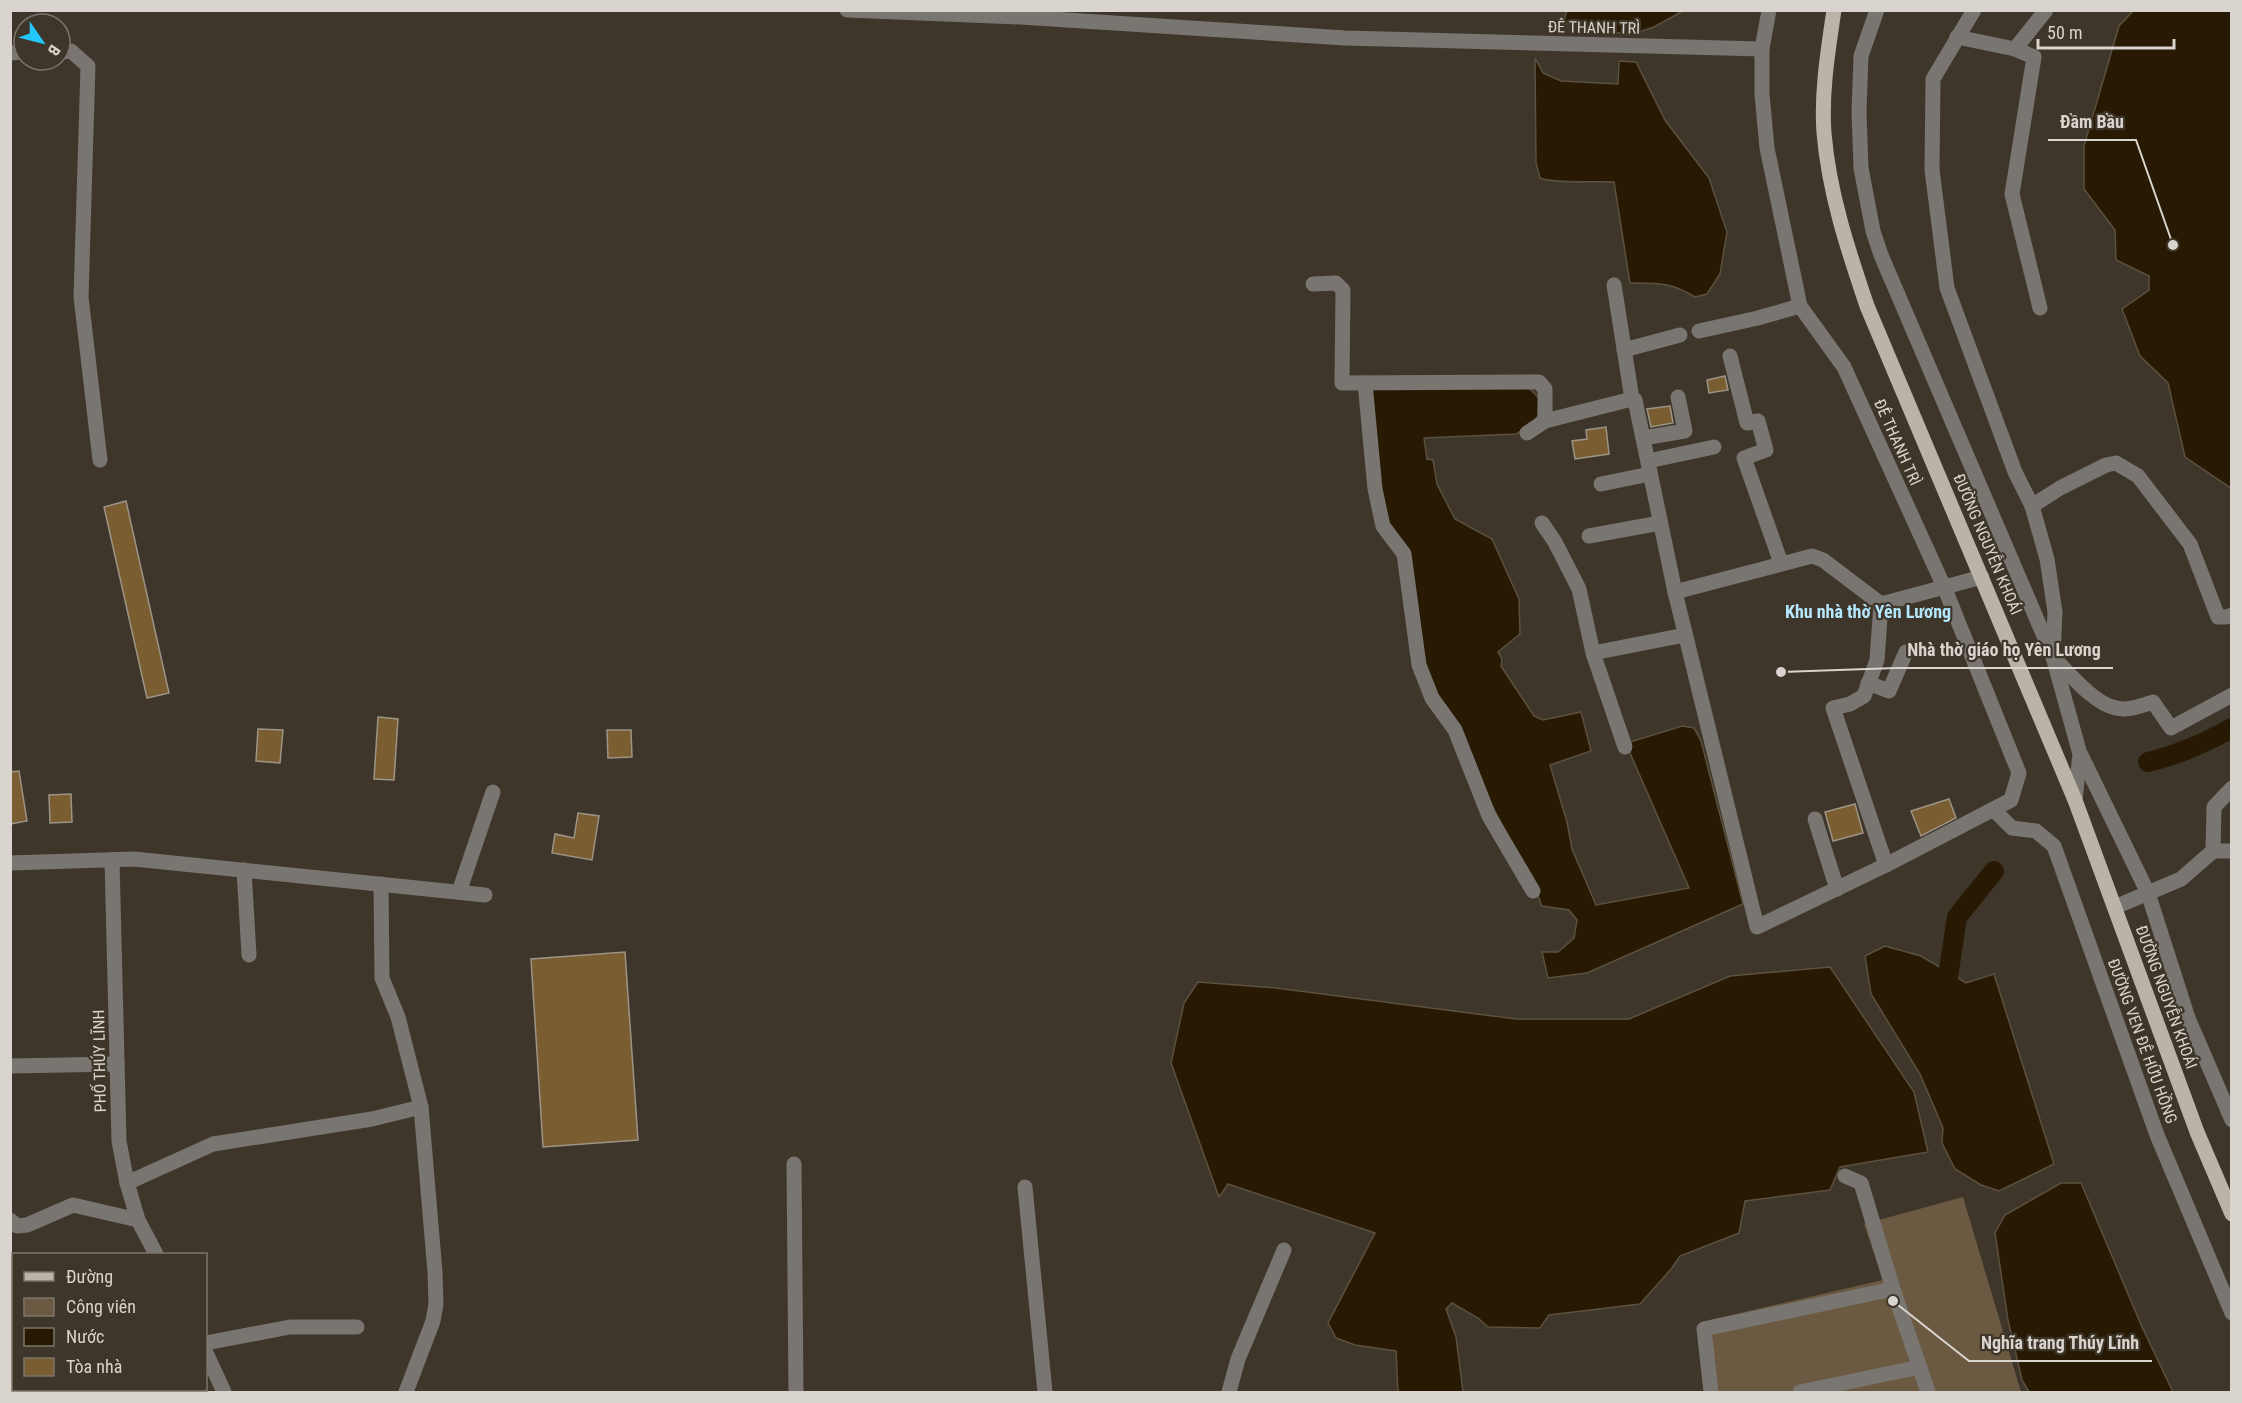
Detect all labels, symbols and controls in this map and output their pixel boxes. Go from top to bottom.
north arrow [12,12,72,72]
scale bar [2038,12,2174,50]
street label: ĐÊ THANH TRÌ [1548,17,1640,38]
text: 50 m [2047,22,2082,43]
text: B [44,41,64,59]
callout: Đầm Bầu [2048,104,2136,140]
text: Đầm Bầu [2060,111,2124,132]
street label: ĐÊ THANH TRÌ [1870,396,1925,488]
street label: ĐƯỜNG NGUYỄN KHOÁI [1949,470,2028,618]
district label: Khu nhà thờ Yên Lương [1785,601,1951,622]
callout: Nhà thờ giáo họ Yên Lương [1896,632,2113,668]
text: Nhà thờ giáo họ Yên Lương [1907,639,2101,660]
street label: ĐƯỜNG NGUYỄN KHOÁI [2132,922,2203,1071]
street label: ĐƯỜNG VEN ĐÊ HỮU HỒNG [2104,955,2183,1126]
street label: PHỐ THÚY LĨNH [87,1010,110,1112]
legend [12,1253,207,1391]
text: Đường [66,1266,113,1287]
text: Công viên [66,1296,136,1317]
callout: Nghĩa trang Thúy Lĩnh [1969,1325,2152,1361]
text: Nước [66,1326,104,1347]
text: Nghĩa trang Thúy Lĩnh [1981,1332,2139,1353]
text: Tòa nhà [66,1356,122,1377]

